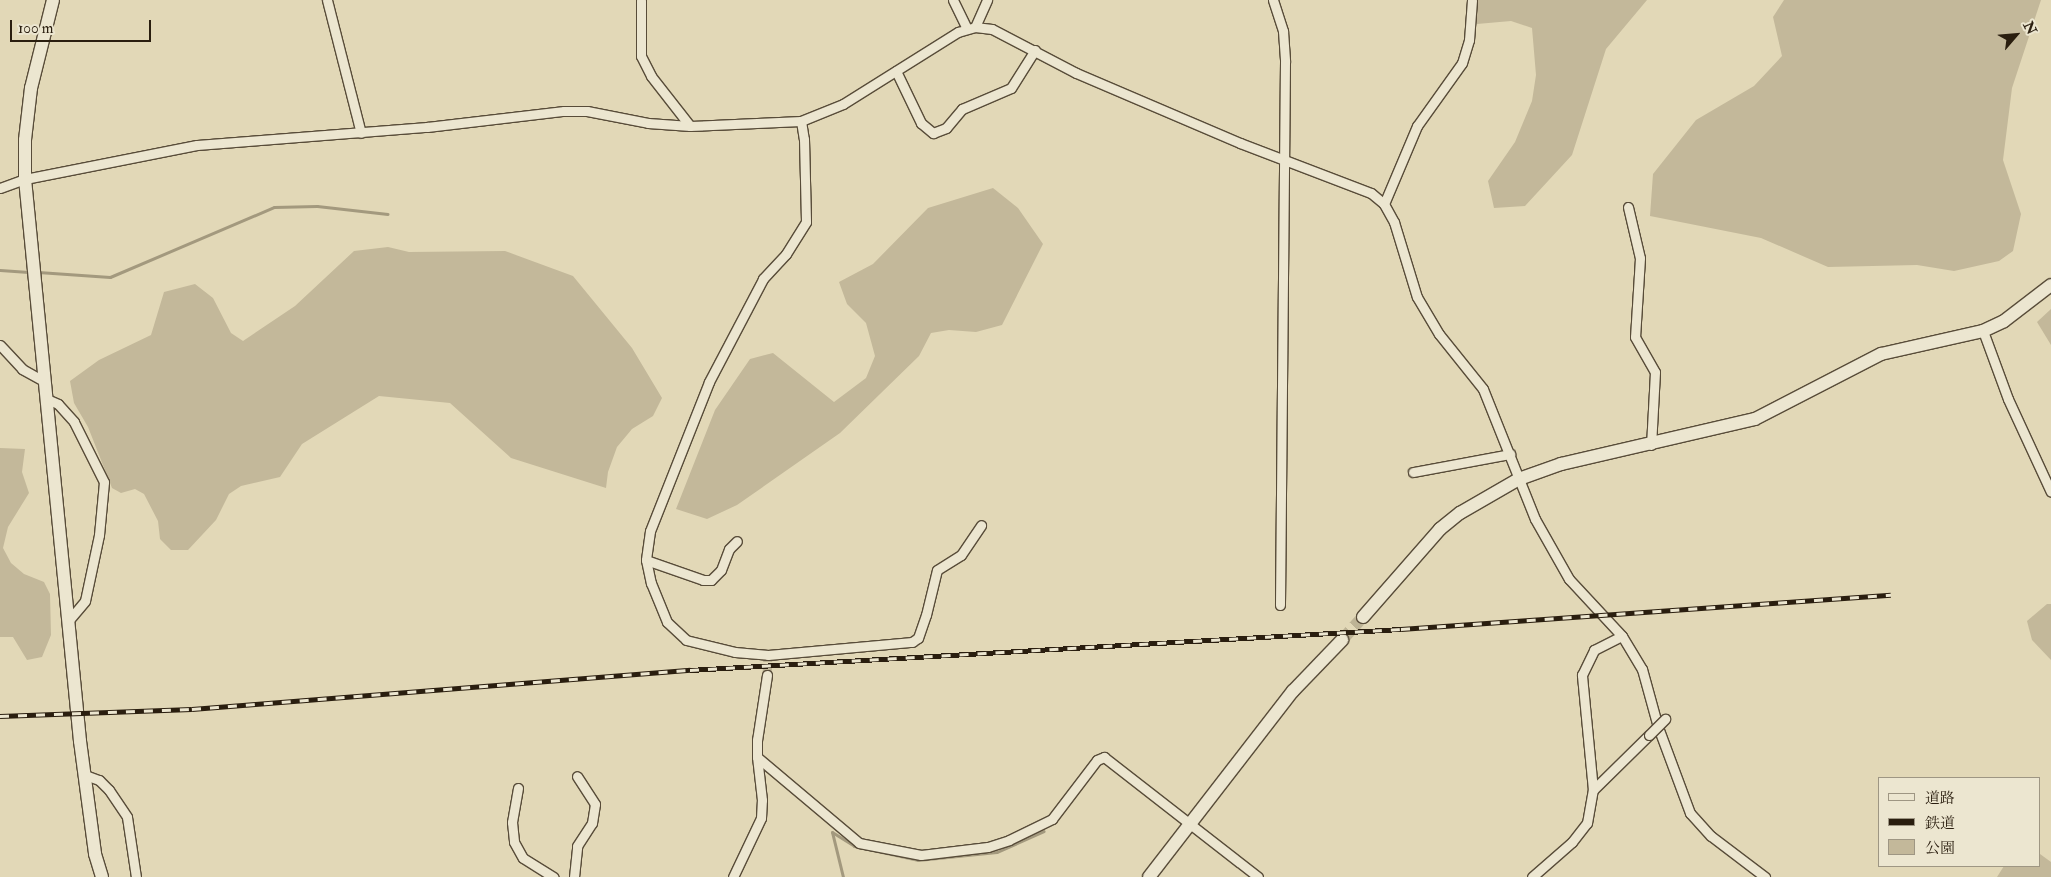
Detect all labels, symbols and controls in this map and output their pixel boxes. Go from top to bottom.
scale bar [12,10,154,42]
north arrow [1991,10,2041,60]
text: 100 m [18,19,53,38]
text: N [2019,19,2040,37]
legend [1878,777,2041,867]
text: 道路 [1925,789,1955,808]
text: 鉄道 [1925,814,1955,833]
text: 公園 [1925,839,1955,858]

